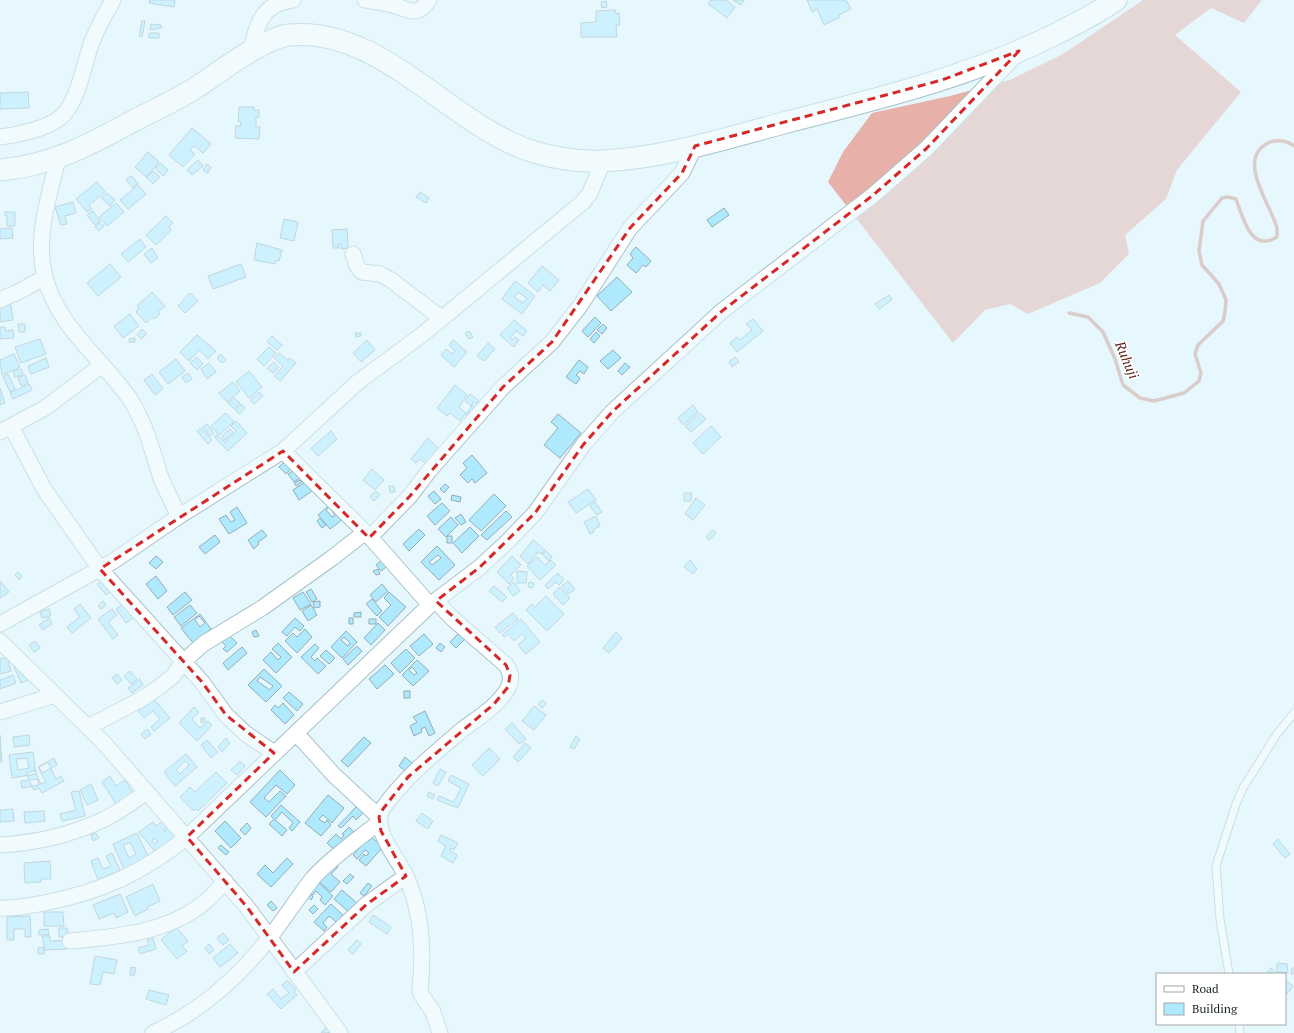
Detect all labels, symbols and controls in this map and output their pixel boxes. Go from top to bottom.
water label: Ruhuji [1111,337,1144,382]
legend [1156,973,1286,1025]
text: Road [1192,981,1219,996]
text: Building [1192,1001,1238,1016]

